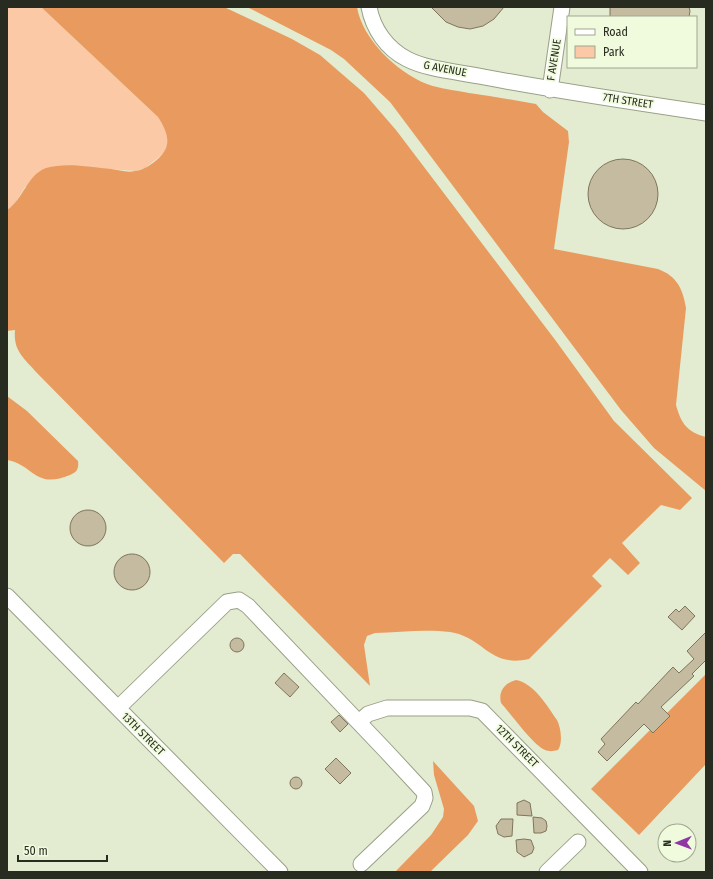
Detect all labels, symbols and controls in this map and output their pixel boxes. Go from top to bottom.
legend [567,16,697,68]
text: Road [603,25,628,39]
street label: F AVENUE [544,38,564,82]
text: Park [603,45,625,59]
street label: G AVENUE [422,58,468,80]
street label: 7TH STREET [602,91,655,112]
street label: 13TH STREET [119,710,168,759]
street label: 12TH STREET [493,722,542,771]
north arrow [657,823,697,863]
scale bar [18,837,107,863]
text: N [661,840,674,847]
text: 50 m [24,844,48,858]

